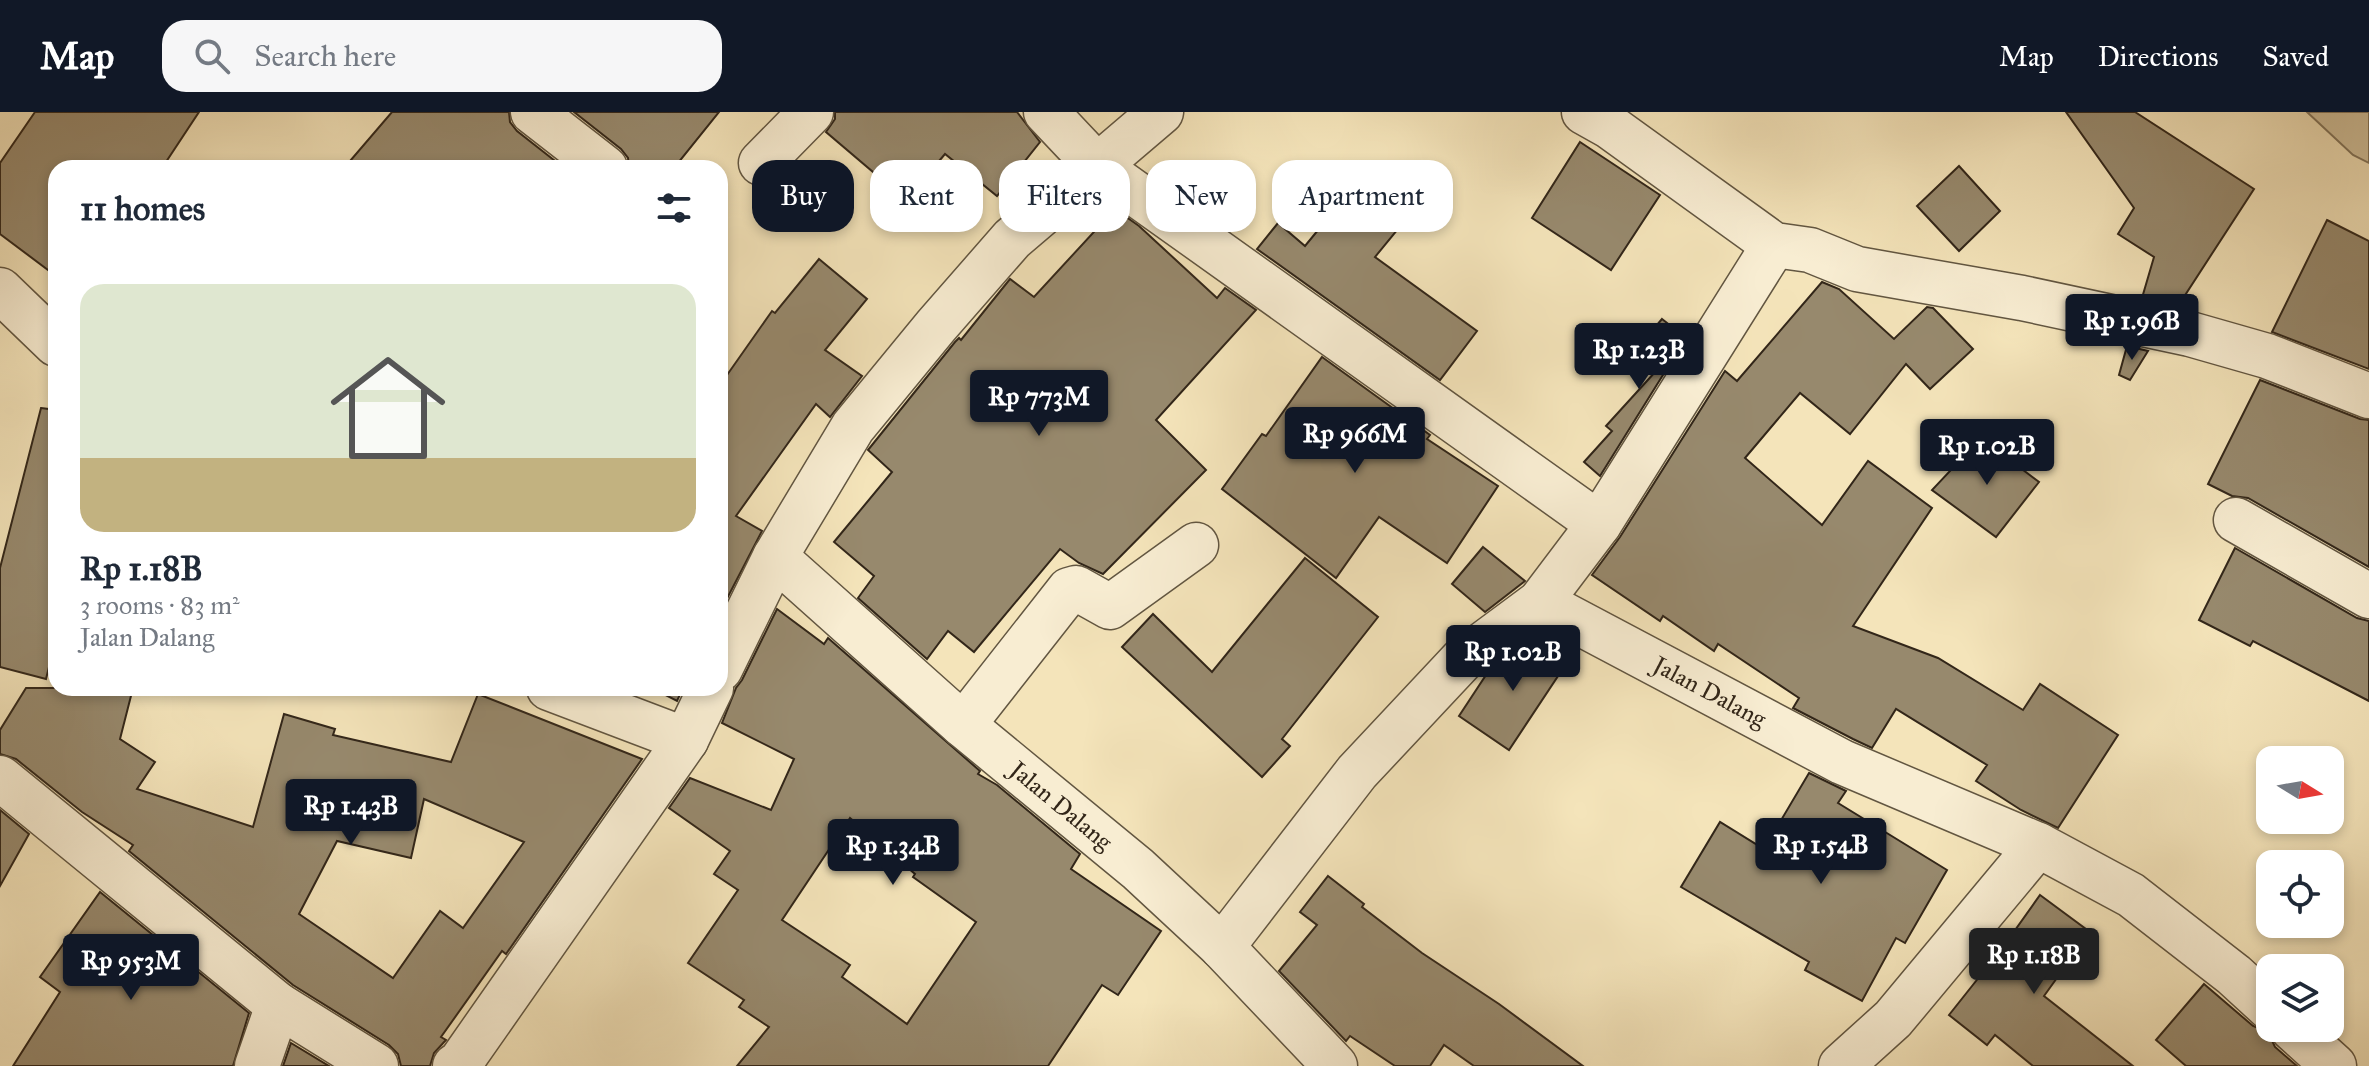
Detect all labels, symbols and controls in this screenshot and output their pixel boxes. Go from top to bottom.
search box [162,20,722,92]
text: Map [40,33,114,79]
icon: search [190,34,234,78]
text: Search here [254,38,396,74]
text: Map [1999,39,2054,74]
text: Directions [2098,39,2219,74]
text: Saved [2263,39,2329,74]
chip: Buy [752,160,854,232]
chip: Rent [870,160,983,232]
chip: Filters [999,160,1130,232]
chip: New [1146,160,1256,232]
chip: Apartment [1272,160,1453,232]
icon: filters [652,186,696,230]
text: 11 homes [80,188,205,229]
pin: Rp 1.96B [2049,294,2215,362]
text: Rp 1.96B [2083,304,2181,336]
pin: Rp 1.23B [1556,323,1722,391]
text: Rp 1.23B [1593,333,1686,365]
icon: home [316,336,460,480]
pin: Rp 773M [965,370,1113,438]
text: Rp 773M [988,380,1090,412]
pin: Rp 966M [1281,407,1429,475]
text: Rp 966M [1303,417,1407,449]
pin: Rp 1.02B [1904,419,2070,487]
text: Rp 1.02B [1938,429,2036,461]
text: Rp 1.18B [80,548,203,589]
text: 3 rooms · 83 m² [80,589,240,621]
text: Jalan Dalang [80,621,214,653]
pin: Rp 1.02B [1430,625,1596,693]
text: Rp 1.02B [1464,635,1562,667]
street label: Jalan Dalang [1645,648,1772,735]
north arrow [2256,746,2344,834]
map controls [2256,746,2344,1042]
street label: Jalan Dalang [1001,753,1119,857]
pin: Rp 1.43B [268,779,434,847]
text: Rp 1.43B [304,789,398,821]
pin: Rp 1.54B [1738,818,1904,886]
pin: Rp 1.34B [810,819,976,887]
text: Rp 1.54B [1773,828,1869,860]
text: Rp 1.34B [846,829,940,861]
button: locate [2256,850,2344,938]
pin: Rp 1.18B [1951,928,2117,996]
pin: Rp 953M [57,934,205,1002]
text: Rp 1.18B [1987,938,2081,970]
text: Rp 953M [81,944,181,976]
button: layers [2256,954,2344,1042]

